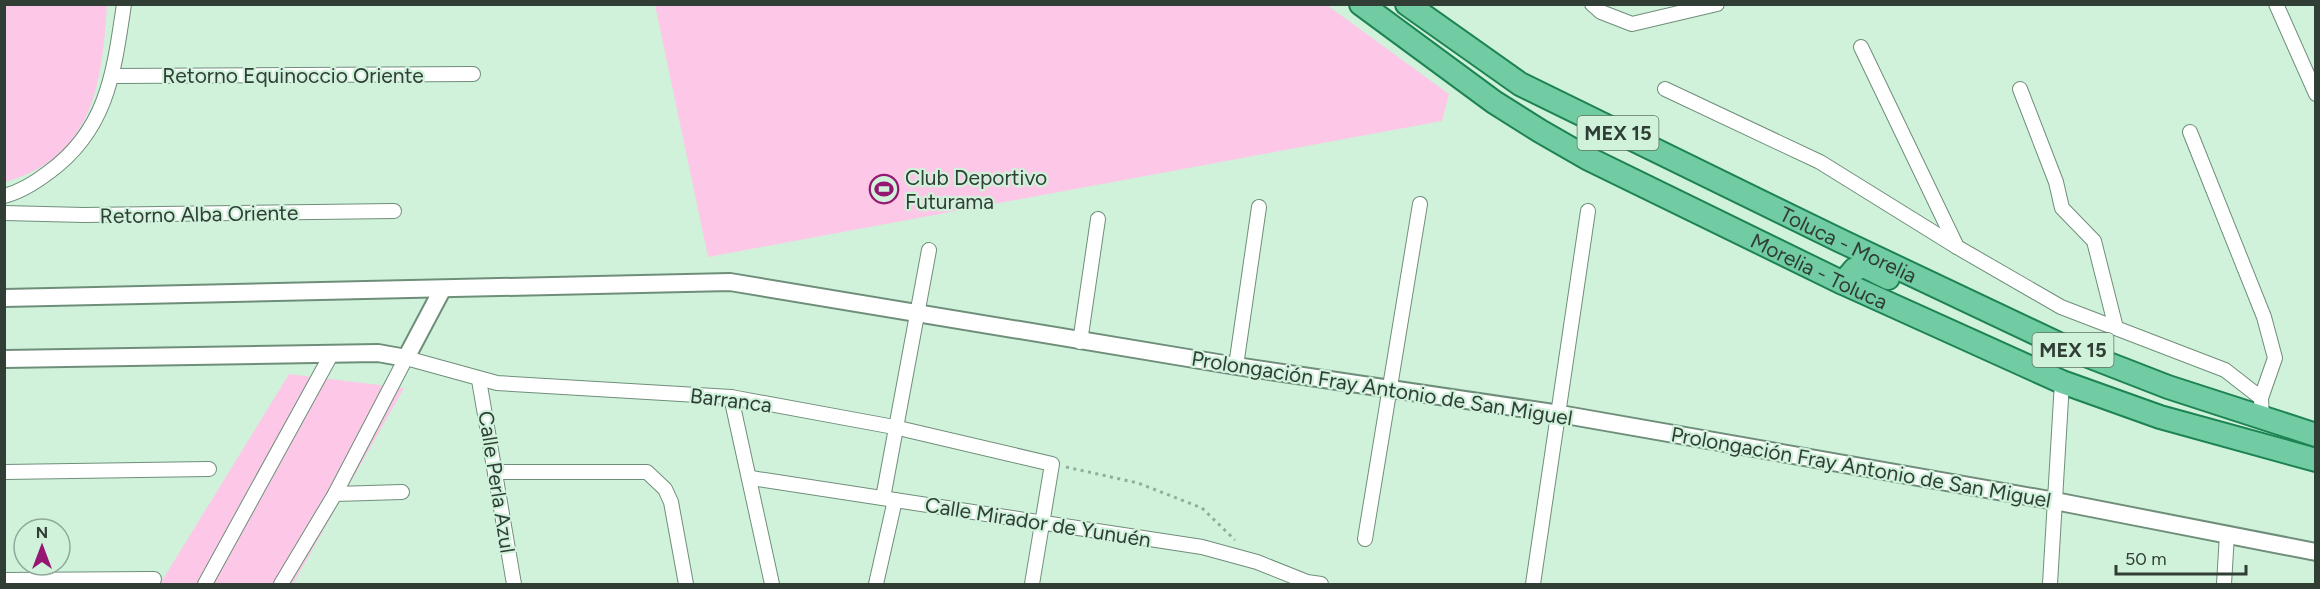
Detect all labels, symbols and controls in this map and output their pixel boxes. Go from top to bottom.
street label: Retorno Equinoccio Oriente [162,63,424,88]
road number: MEX 15 [1578,116,1658,150]
place label: Club Deportivo Futurama [905,165,1047,214]
sports icon: Club Deportivo Futurama [868,173,900,205]
street label: Retorno Alba Oriente [99,200,299,228]
street label: Toluca - Morelia [1776,201,1921,288]
street label: Morelia - Toluca [1747,227,1892,314]
road number: MEX 15 [2032,333,2114,367]
street label: Prolongación Fray Antonio de San Miguel [1190,346,1574,430]
street label: Barranca [689,383,773,417]
street label: Calle Perla Azul [473,409,521,555]
street label: Prolongación Fray Antonio de San Miguel [1669,421,2053,513]
street label: Calle Mirador de Yunuén [923,492,1153,552]
north arrow [12,517,72,577]
text: N [36,523,48,542]
scale bar [2116,538,2246,576]
text: 50 m [2125,548,2167,570]

